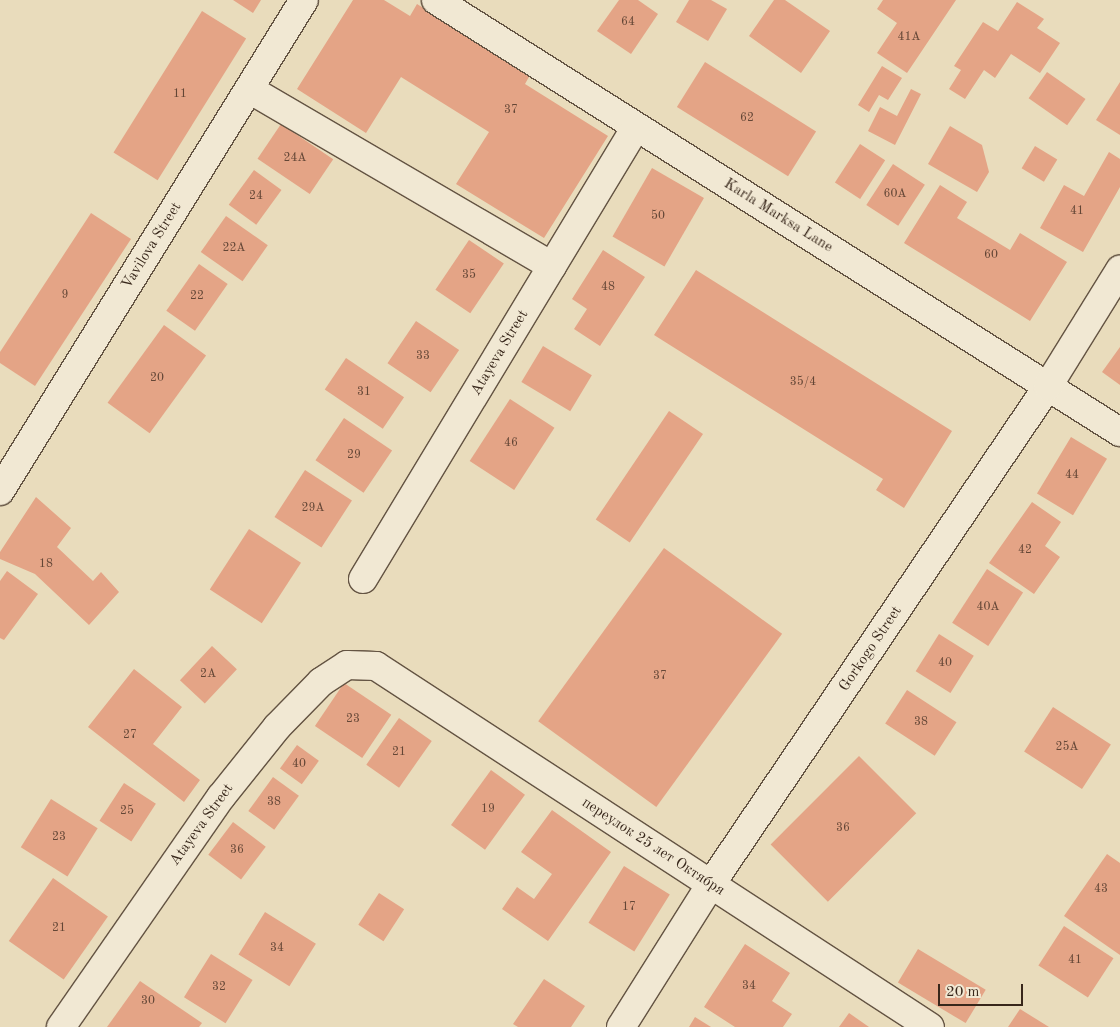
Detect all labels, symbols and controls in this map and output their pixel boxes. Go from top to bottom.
house number: 64 [621,16,635,30]
house number: 41А [897,31,921,45]
house number: 11 [173,88,187,102]
house number: 37 [504,104,518,118]
house number: 62 [740,112,754,126]
house number: 24А [283,152,307,166]
street label: Karla Marksa Lane [720,175,836,257]
house number: 60А [883,188,907,202]
house number: 24 [249,190,263,204]
street label: Vavilova Street [118,199,186,293]
house number: 41 [1070,205,1084,219]
house number: 50 [651,210,665,224]
house number: 22А [222,242,246,256]
house number: 60 [984,249,998,263]
house number: 35 [462,269,476,283]
house number: 48 [601,281,615,295]
house number: 9 [62,289,68,303]
house number: 22 [190,290,204,304]
street label: Atayeva Street [467,307,533,399]
house number: 33 [416,350,430,364]
house number: 20 [150,372,164,386]
house number: 35/4 [790,376,816,390]
house number: 31 [357,386,371,400]
house number: 46 [504,437,518,451]
house number: 29 [347,449,361,463]
house number: 44 [1065,469,1079,483]
house number: 29А [301,502,325,516]
house number: 42 [1018,544,1032,558]
house number: 18 [39,558,53,572]
house number: 40А [976,601,1000,615]
street label: Gorkogo Street [836,603,906,695]
house number: 40 [938,657,952,671]
house number: 2А [200,668,216,682]
house number: 37 [653,670,667,684]
house number: 23 [346,713,360,727]
house number: 38 [914,716,928,730]
house number: 27 [123,729,137,743]
house number: 25А [1055,741,1079,755]
house number: 21 [392,746,406,760]
house number: 40 [292,758,306,772]
street label: Atayeva Street [166,781,238,869]
street label: переулок 25 лет Октября [578,794,728,900]
house number: 38 [267,796,281,810]
house number: 19 [481,803,495,817]
house number: 25 [120,805,134,819]
house number: 36 [836,822,850,836]
house number: 23 [52,831,66,845]
house number: 36 [230,844,244,858]
house number: 43 [1094,883,1108,897]
house number: 17 [622,901,636,915]
house number: 21 [52,922,66,936]
house number: 34 [270,942,284,956]
house number: 41 [1068,954,1082,968]
scale bar [940,974,1025,1006]
house number: 34 [742,980,756,994]
house number: 32 [212,981,226,995]
text: 20 m [946,985,980,1000]
house number: 30 [141,995,155,1009]

